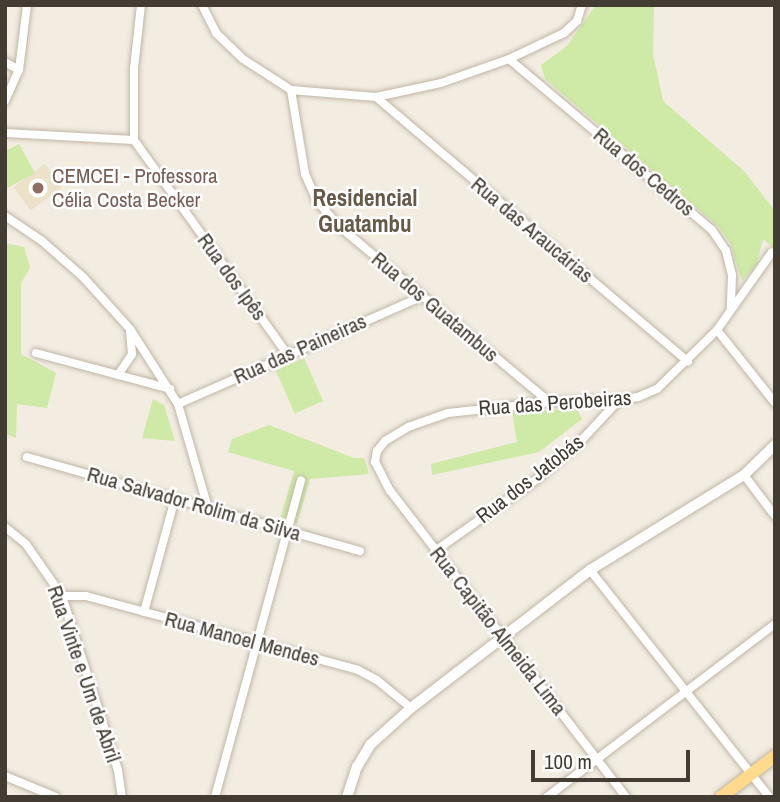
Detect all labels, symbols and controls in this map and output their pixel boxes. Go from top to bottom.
street label: Rua dos Cedros [588,122,700,222]
place label: CEMCEI - Professora Célia Costa Becker [52,163,218,213]
street label: Rua das Araucárias [466,171,598,289]
marker: CEMCEI - Professora Célia Costa Becker [30,180,46,196]
district label: Residencial Guatambu [313,184,417,238]
street label: Rua dos Ipês [192,229,272,325]
street label: Rua dos Guatambus [366,247,504,367]
street label: Rua das Paineiras [230,308,370,390]
street label: Rua das Perobeiras [478,385,632,421]
street label: Rua dos Jatobás [471,429,589,529]
street label: Rua Salvador Rolim da Silva [84,461,304,547]
street label: Rua Capitão Almeida Lima [424,541,572,721]
street label: Rua Vinte e Um de Abril [42,582,126,766]
street label: Rua Manoel Mendes [162,606,322,672]
scale bar [535,736,694,780]
text: 100 m [544,747,592,776]

